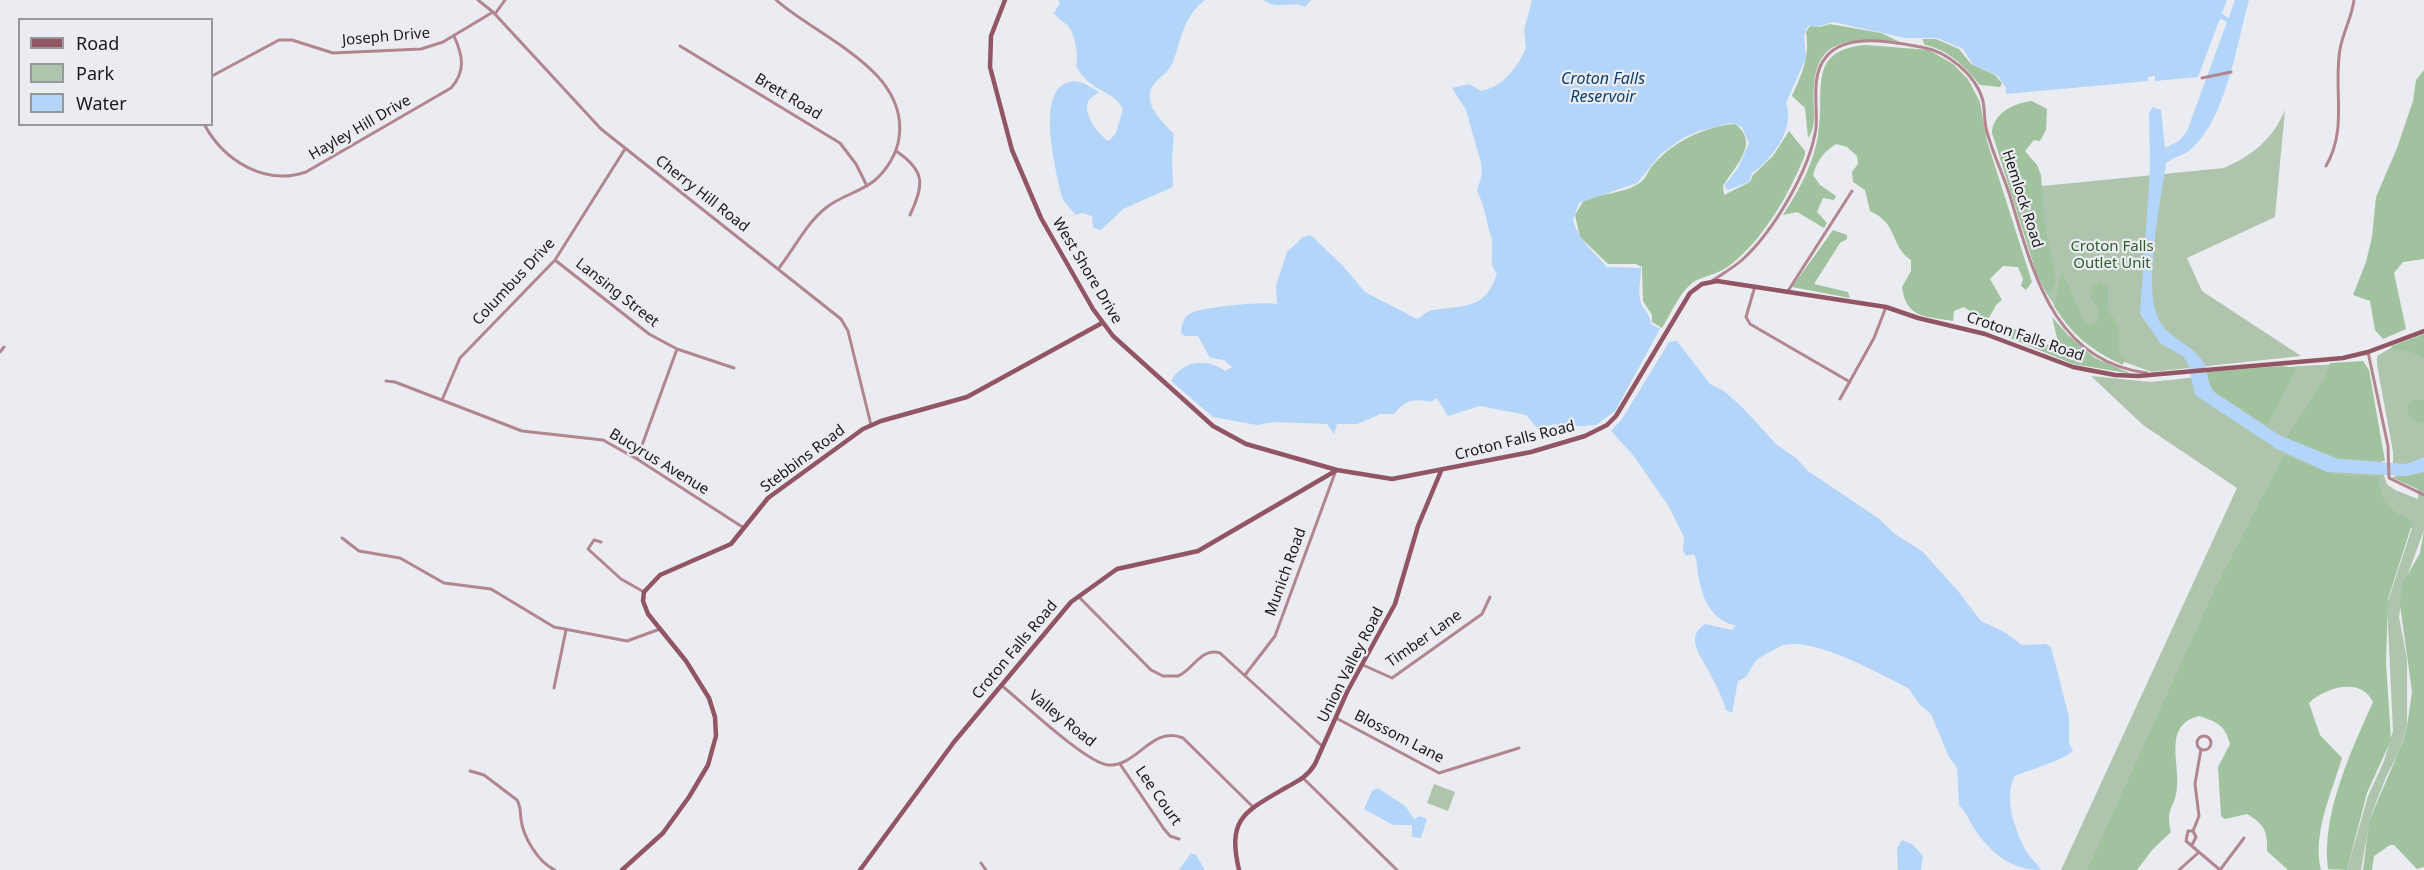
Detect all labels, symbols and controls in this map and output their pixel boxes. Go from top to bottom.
legend [18,18,213,126]
street label: Joseph Drive [341,24,431,50]
text: Road [76,31,119,55]
text: Park [76,61,114,85]
water label: Croton Falls Reservoir [1561,69,1645,107]
street label: Brett Road [751,70,825,124]
text: Water [76,91,127,115]
street label: Hayley Hill Drive [306,92,414,164]
street label: Hemlock Road [1998,148,2046,250]
street label: Cherry Hill Road [652,152,752,236]
street label: West Shore Drive [1048,215,1126,327]
street label: Columbus Drive [469,235,559,329]
park label: Croton Falls Outlet Unit [2070,238,2154,273]
street label: Lansing Street [572,255,662,331]
street label: Croton Falls Road [1964,308,2086,366]
street label: Croton Falls Road [1453,417,1577,465]
street label: Stebbins Road [757,421,849,497]
street label: Bucyrus Avenue [606,425,712,499]
street label: Munich Road [1262,525,1310,619]
street label: Croton Falls Road [969,597,1061,703]
street label: Union Valley Road [1314,604,1388,726]
street label: Timber Lane [1383,606,1465,672]
street label: Valley Road [1025,687,1099,751]
street label: Blossom Lane [1351,707,1447,767]
street label: Lee Court [1131,763,1185,829]

